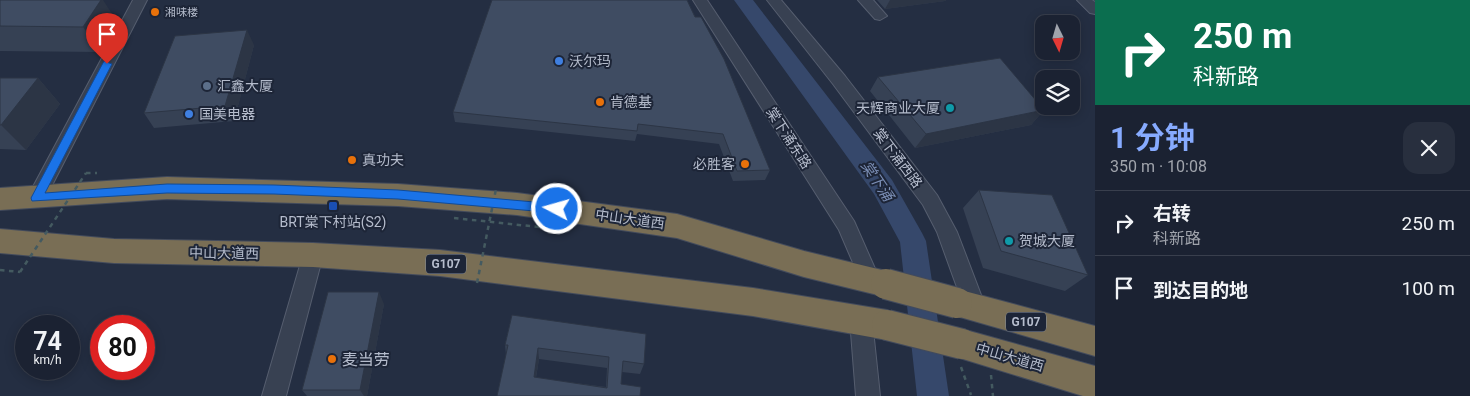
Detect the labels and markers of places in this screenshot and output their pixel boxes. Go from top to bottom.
marker: 湘味楼 [149,6,161,18]
place label: 湘味楼 [165,6,198,19]
pin [86,13,128,64]
place label: 沃尔玛 [569,53,611,69]
marker: 沃尔玛 [553,55,565,67]
place label: 汇鑫大厦 [217,78,273,94]
marker: 汇鑫大厦 [201,80,213,92]
place label: 肯德基 [610,94,652,110]
marker: 肯德基 [594,96,606,108]
place label: 天辉商业大厦 [856,100,940,116]
marker: 天辉商业大厦 [944,102,956,114]
place label: 国美电器 [199,106,255,122]
marker: 国美电器 [183,108,195,120]
place label: 真功夫 [362,152,404,168]
marker: 真功夫 [346,154,358,166]
place label: 必胜客 [693,156,735,172]
marker: 必胜客 [739,158,751,170]
marker: BRT棠下村站(S2) [327,200,339,212]
place label: BRT棠下村站(S2) [279,214,387,231]
place label: 贺城大厦 [1019,233,1075,249]
marker: 贺城大厦 [1003,235,1015,247]
place label: 麦当劳 [342,350,390,369]
marker: 麦当劳 [326,353,338,365]

